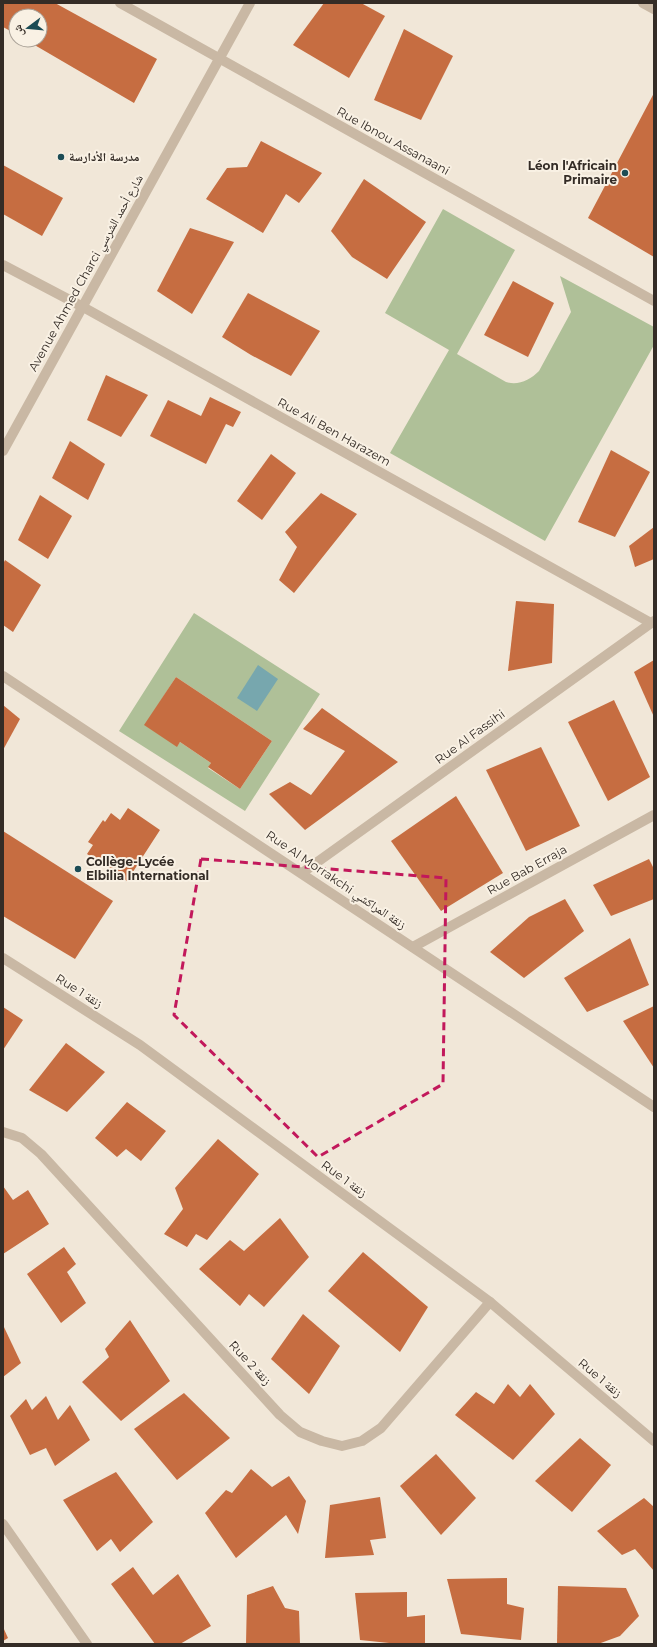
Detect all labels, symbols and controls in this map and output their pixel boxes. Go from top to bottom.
north arrow [8,8,48,48]
text: ش [10,23,28,38]
street label: Rue Ibnou Assanaani [334,103,452,178]
place label: مدرسة الأدارسة [69,149,140,164]
marker: مدرسة الأدارسة [56,152,66,162]
place label: Léon l'Africain Primaire [528,158,617,187]
marker: Léon l'Africain Primaire [620,168,630,178]
street label: Avenue Ahmed Charci شارع أحمد الشرسي [25,172,149,375]
street label: Rue Ali Ben Harazem [275,394,393,469]
street label: Rue Al Fassihi [432,706,508,767]
street label: Rue Al Morrakchi زنقة المراكشي [262,827,409,935]
street label: Rue Bab Erraja [484,841,569,898]
place label: Collège-Lycée Elbilia International [86,854,209,883]
marker: Collège-Lycée Elbilia International [73,864,83,874]
street label: Rue 1 زنقة [53,970,106,1011]
street label: Rue 1 زنقة [319,1157,370,1200]
street label: Rue 2 زنقة [226,1337,275,1388]
street label: Rue 1 زنقة [575,1355,626,1401]

